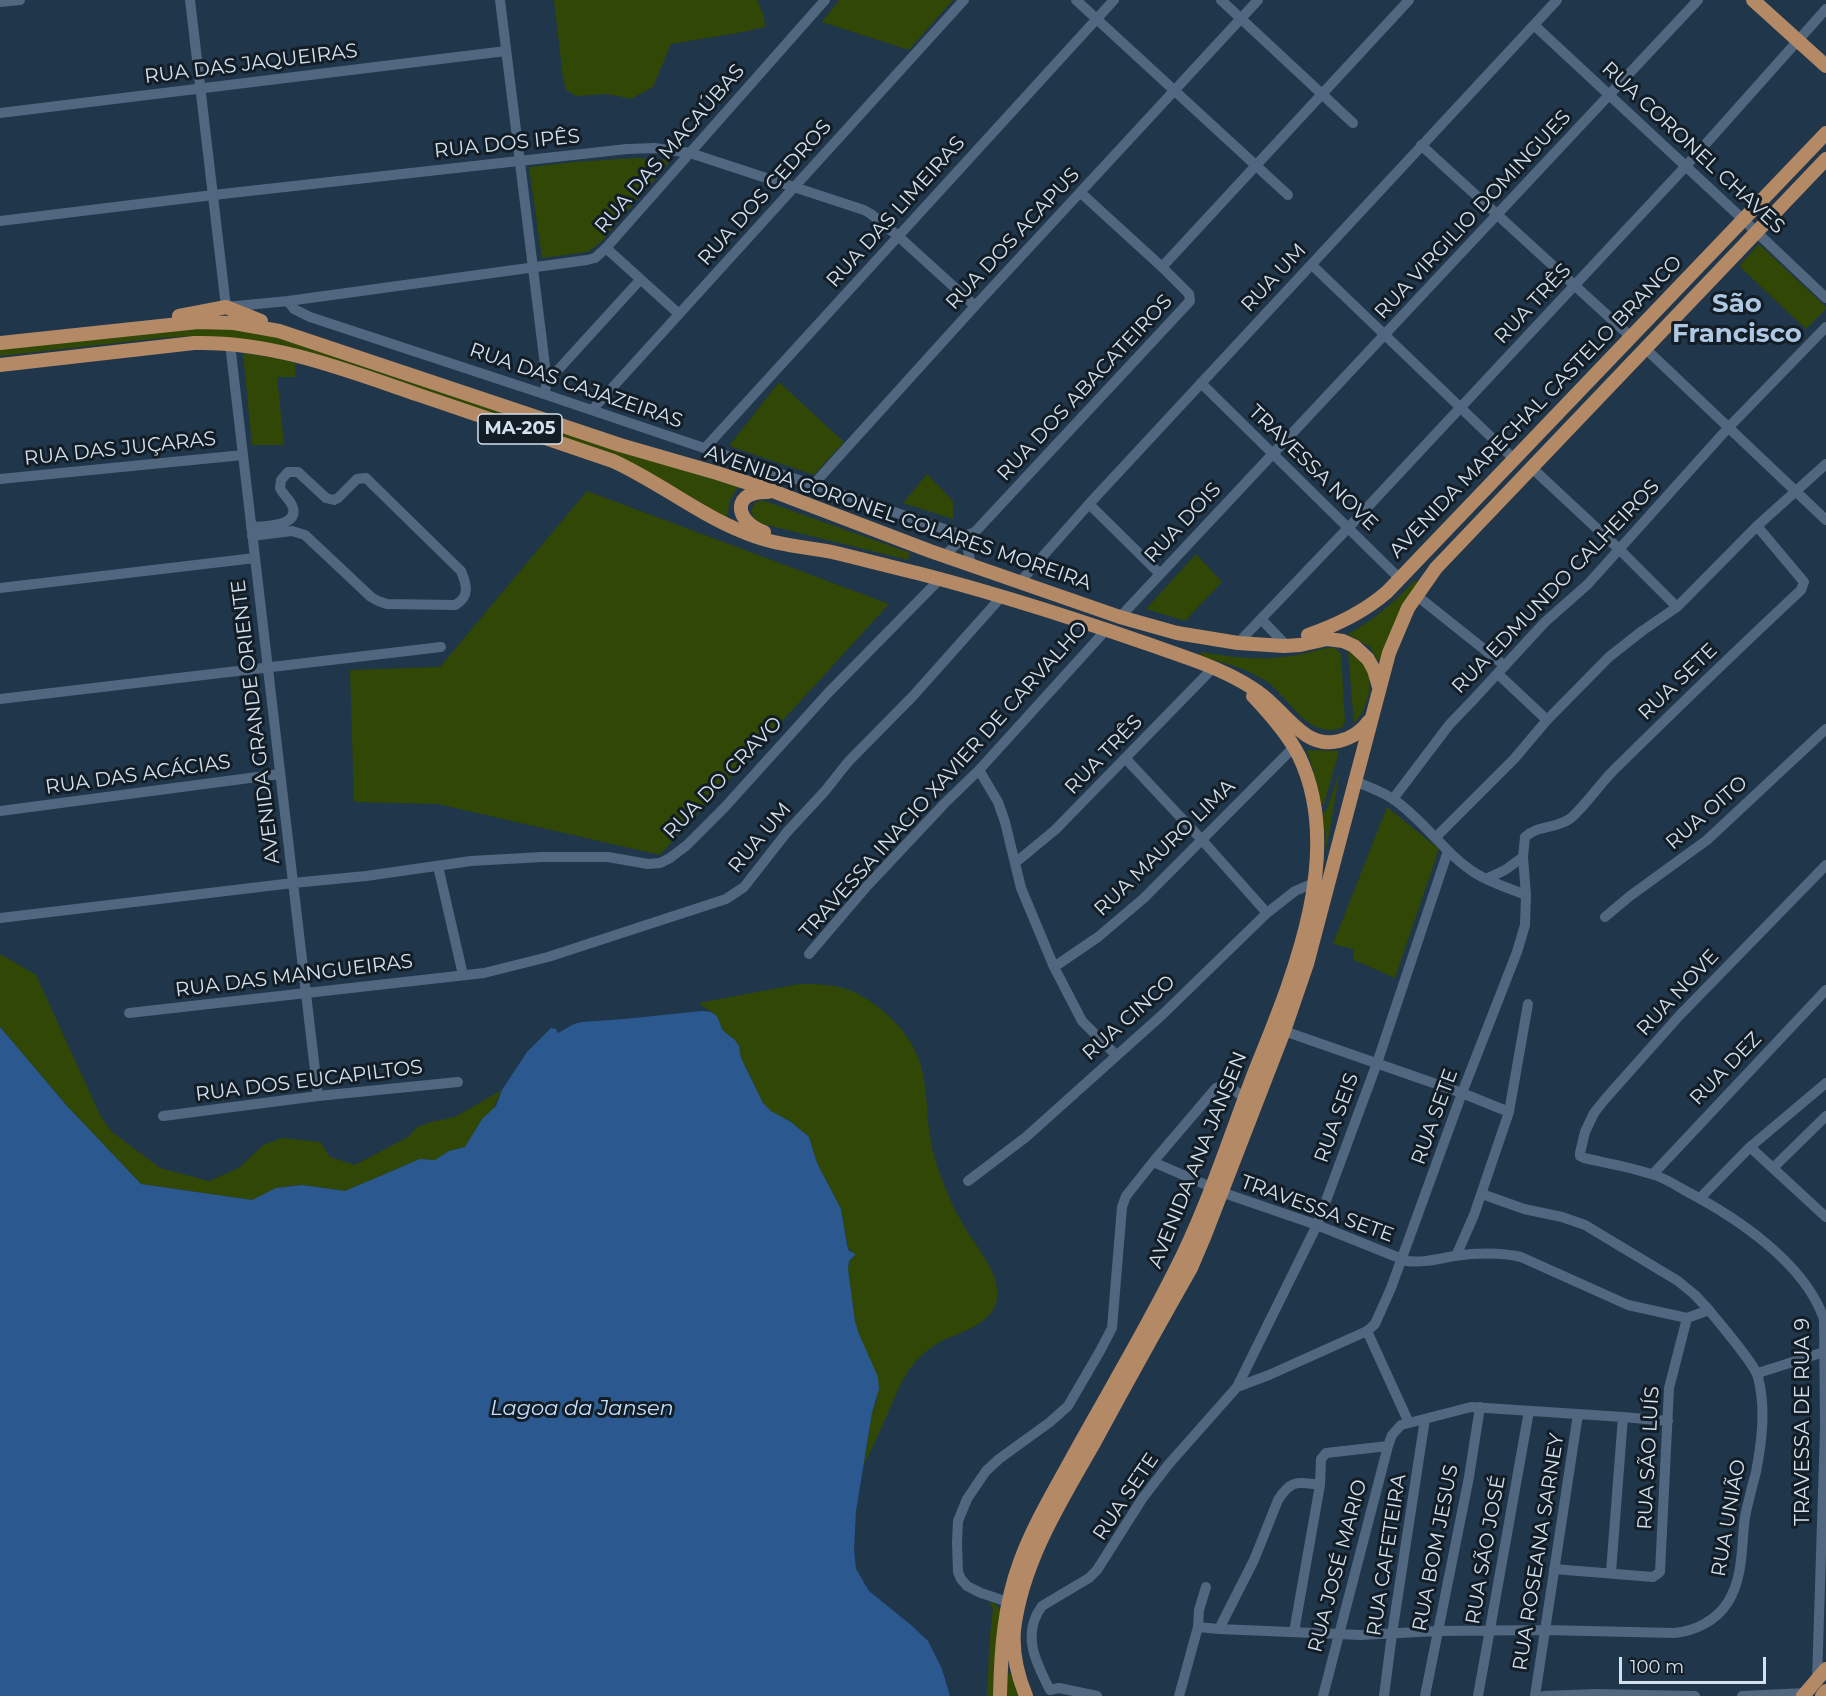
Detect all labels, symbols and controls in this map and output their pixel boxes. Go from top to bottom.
street label: RUA DAS JAQUEIRAS [143,39,359,89]
street label: RUA CORONEL CHAVES [1597,57,1789,239]
street label: RUA DAS MACAÚBAS [590,59,750,239]
street label: RUA VIRGILIO DOMINGUES [1370,106,1576,324]
street label: RUA DOS CEDROS [693,115,837,271]
street label: RUA DOS IPÊS [433,124,581,164]
street label: RUA DAS LIMEIRAS [822,131,970,293]
street label: RUA DOS ACAPUS [941,163,1085,315]
street label: RUA UM [1236,239,1312,317]
street label: AVENIDA MARECHAL CASTELO BRANCO [1385,251,1687,563]
street label: RUA TRÊS [1490,259,1576,349]
district label: São Francisco [1672,288,1802,350]
street label: RUA DOS ABACATEIROS [992,290,1178,486]
street label: RUA DAS CAJAZEIRAS [466,338,686,434]
street label: TRAVESSA NOVE [1243,400,1383,536]
road number: MA-205 [478,414,562,444]
street label: RUA DAS JUÇARAS [23,427,217,471]
street label: AVENIDA CORONEL COLARES MOREIRA [702,440,1094,596]
street label: RUA EDMUNDO CALHEIROS [1447,475,1665,699]
street label: RUA DOIS [1140,478,1226,568]
street label: AVENIDA GRANDE ORIENTE [227,578,285,866]
street label: TRAVESSA INACIO XAVIER DE CARVALHO [795,616,1093,944]
street label: RUA SETE [1634,639,1722,725]
street label: RUA TRÊS [1060,710,1148,800]
street label: RUA DO CRAVO [659,712,787,844]
street label: RUA DAS ACÁCIAS [44,750,232,800]
street label: RUA OITO [1661,771,1753,855]
street label: RUA MAURO LIMA [1090,775,1240,921]
street label: RUA UM [724,798,796,878]
street label: RUA NOVE [1632,945,1724,1041]
street label: RUA DAS MANGUEIRAS [174,950,414,1002]
street label: RUA CINCO [1078,970,1180,1066]
street label: RUA DEZ [1685,1027,1767,1111]
street label: AVENIDA ANA JANSEN [1144,1048,1252,1272]
street label: RUA DOS EUCAPILTOS [194,1055,424,1107]
street label: RUA SETE [1407,1066,1463,1168]
street label: RUA SEIS [1310,1070,1364,1166]
street label: TRAVESSA SETE [1237,1170,1397,1248]
street label: TRAVESSA DE RUA 9 [1791,1318,1815,1526]
street label: RUA SÃO LUÍS [1633,1386,1665,1530]
water label: Lagoa da Jansen [490,1396,674,1422]
street label: RUA ROSEANA SARNEY [1508,1432,1570,1672]
street label: RUA SETE [1088,1449,1164,1545]
street label: RUA UNIÃO [1707,1457,1751,1579]
street label: RUA BOM JESUS [1408,1462,1464,1634]
street label: RUA CAFETEIRA [1362,1472,1412,1638]
street label: RUA SÃO JOSÉ [1461,1474,1511,1626]
street label: RUA JOSÉ MARIO [1303,1477,1373,1655]
scale bar [1622,1645,1769,1683]
text: 100 m [1630,1656,1684,1678]

